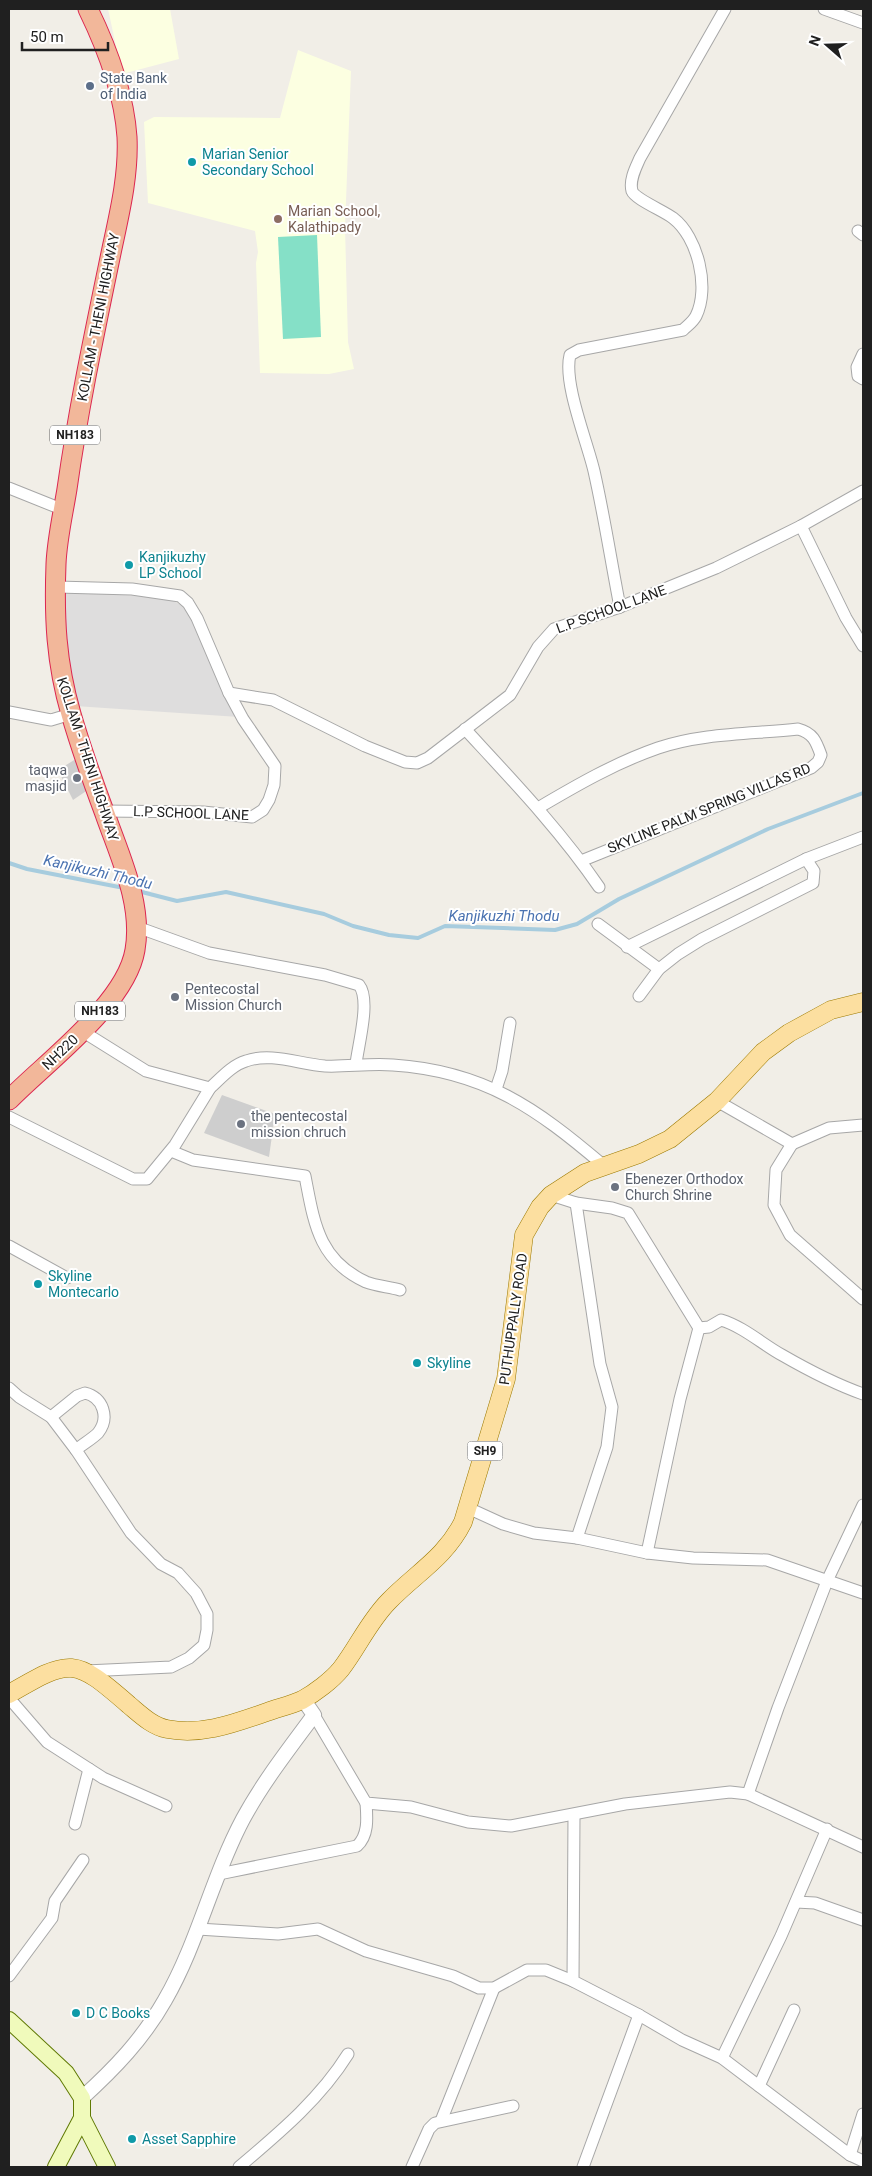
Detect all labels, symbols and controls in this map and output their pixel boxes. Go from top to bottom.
scale bar [22,20,109,52]
north arrow [802,20,852,70]
text: 50 m [30,28,64,46]
text: N [806,33,824,48]
place label: State Bank of India [100,70,168,102]
marker: State Bank of India [84,80,96,92]
place label: Marian Senior Secondary School [202,146,314,178]
marker: Marian Senior Secondary School [186,156,198,168]
place label: Marian School, Kalathipady [288,203,381,235]
marker: Marian School, Kalathipady [272,213,284,225]
street label: KOLLAM - THENI HIGHWAY [74,231,122,403]
road number: NH183 [50,426,100,444]
place label: Kanjikuzhy LP School [139,549,206,581]
marker: Kanjikuzhy LP School [123,559,135,571]
street label: L.P SCHOOL LANE [554,582,668,636]
street label: KOLLAM - THENI HIGHWAY [54,675,122,843]
street label: SKYLINE PALM SPRING VILLAS RD [605,760,813,856]
place label: taqwa masjid [25,762,67,794]
marker: taqwa masjid [71,772,83,784]
street label: L.P SCHOOL LANE [133,803,249,823]
water label: Kanjikuzhi Thodu [42,851,154,893]
water label: Kanjikuzhi Thodu [449,907,559,925]
place label: Pentecostal Mission Church [185,981,282,1013]
marker: Pentecostal Mission Church [169,991,181,1003]
road number: NH183 [75,1001,125,1020]
street label: NH220 [39,1031,81,1073]
place label: the pentecostal mission chruch [251,1108,347,1140]
marker: the pentecostal mission chruch [235,1118,247,1130]
place label: Ebenezer Orthodox Church Shrine [625,1171,744,1203]
marker: Ebenezer Orthodox Church Shrine [609,1181,621,1193]
street label: PUTHUPPALLY ROAD [496,1252,530,1386]
place label: Skyline Montecarlo [48,1268,119,1300]
marker: Skyline Montecarlo [32,1278,44,1290]
place label: Skyline [427,1355,471,1371]
marker: Skyline [411,1357,423,1369]
road number: SH9 [468,1442,502,1460]
place label: D C Books [86,2005,150,2021]
marker: D C Books [70,2007,82,2019]
place label: Asset Sapphire [142,2131,236,2147]
marker: Asset Sapphire [126,2133,138,2145]

